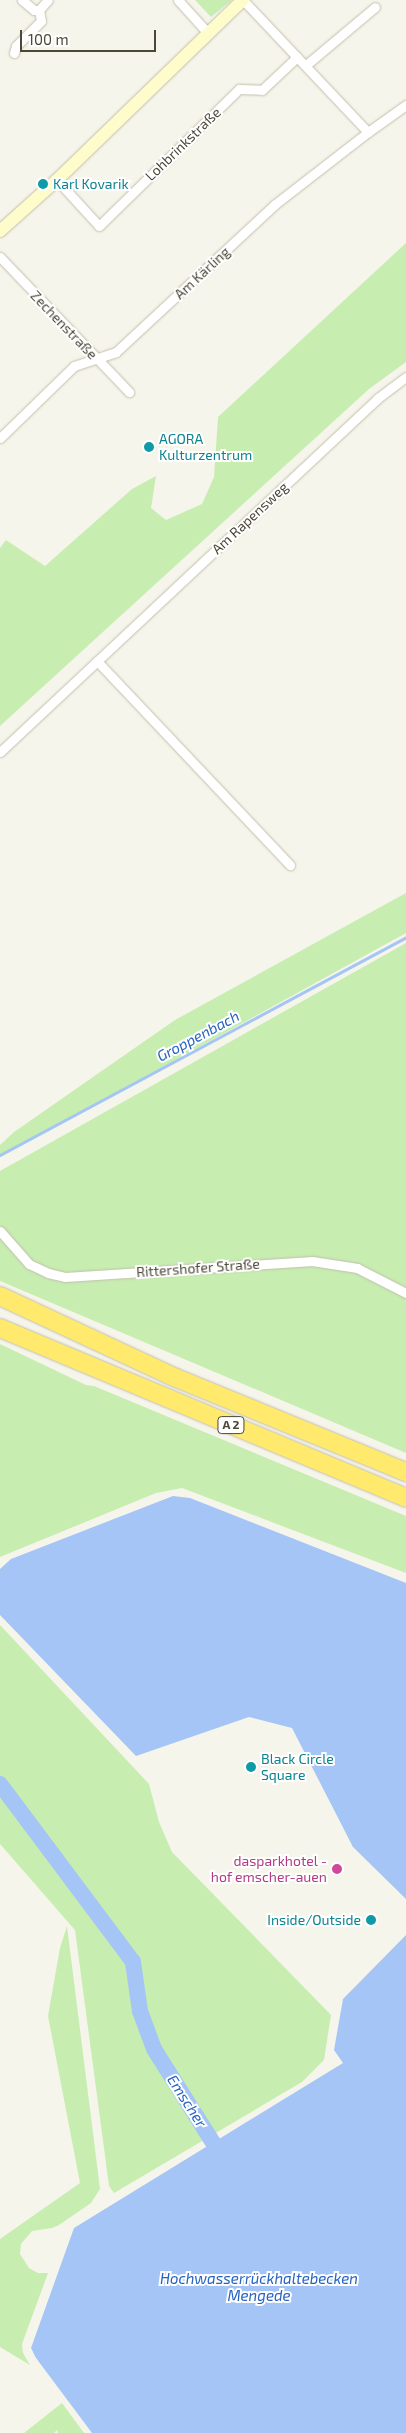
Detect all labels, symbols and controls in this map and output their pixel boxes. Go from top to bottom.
scale bar [22,20,159,52]
text: 100 m [28,30,69,48]
street label: Lohbrinkstraße [142,104,224,184]
place label: Karl Kovarik [53,176,129,192]
marker: Karl Kovarik [37,178,49,190]
street label: Am Kärling [171,243,233,303]
street label: Zechenstraße [27,287,101,363]
place label: AGORA Kulturzentrum [159,431,252,464]
marker: AGORA Kulturzentrum [143,441,155,453]
street label: Am Rapensweg [208,478,292,558]
water label: Groppenbach [154,1007,242,1065]
street label: Rittershofer Straße [136,1255,260,1281]
road number: A 2 [217,1416,245,1434]
place label: Black Circle Square [261,1751,334,1784]
marker: Black Circle Square [245,1761,257,1773]
place label: dasparkhotel - hof emscher-auen [211,1853,327,1885]
marker: dasparkhotel - hof emscher-auen [331,1863,343,1875]
place label: Inside/Outside [267,1912,361,1928]
marker: Inside/Outside [365,1914,377,1926]
water label: Emscher [163,2071,211,2131]
water label: Hochwasserrückhaltebecken Mengede [160,2269,358,2304]

